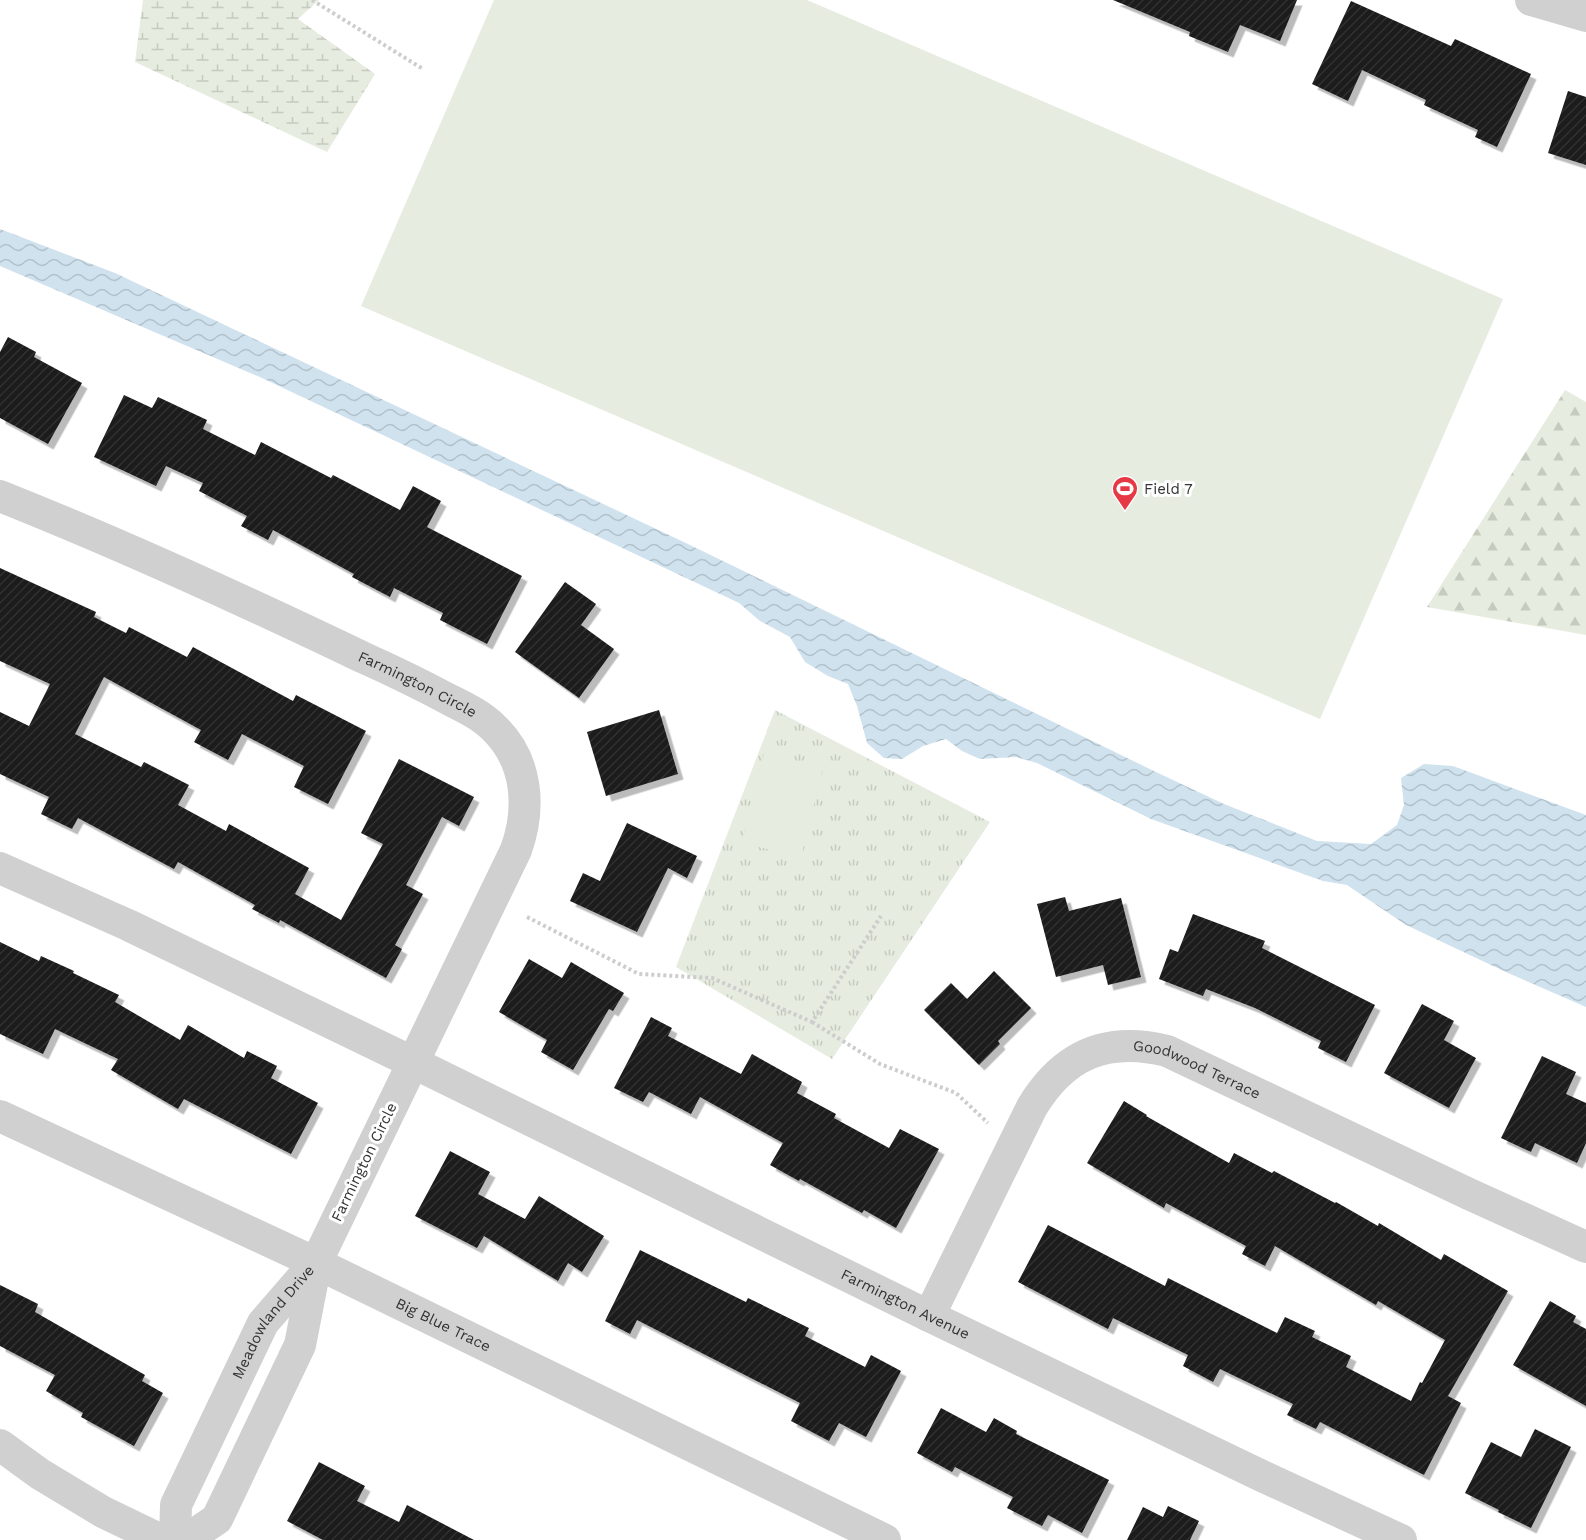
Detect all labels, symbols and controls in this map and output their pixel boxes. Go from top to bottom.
sports icon: Field 7 [1110,474,1140,512]
place label: Field 7 [1144,480,1193,498]
street label: Farmington Circle [355,647,480,721]
street label: Goodwood Terrace [1133,1037,1263,1103]
street label: Farmington Circle [327,1100,401,1224]
street label: Meadowland Drive [229,1261,318,1382]
street label: Farmington Avenue [838,1265,973,1343]
street label: Big Blue Trace [393,1294,494,1356]

